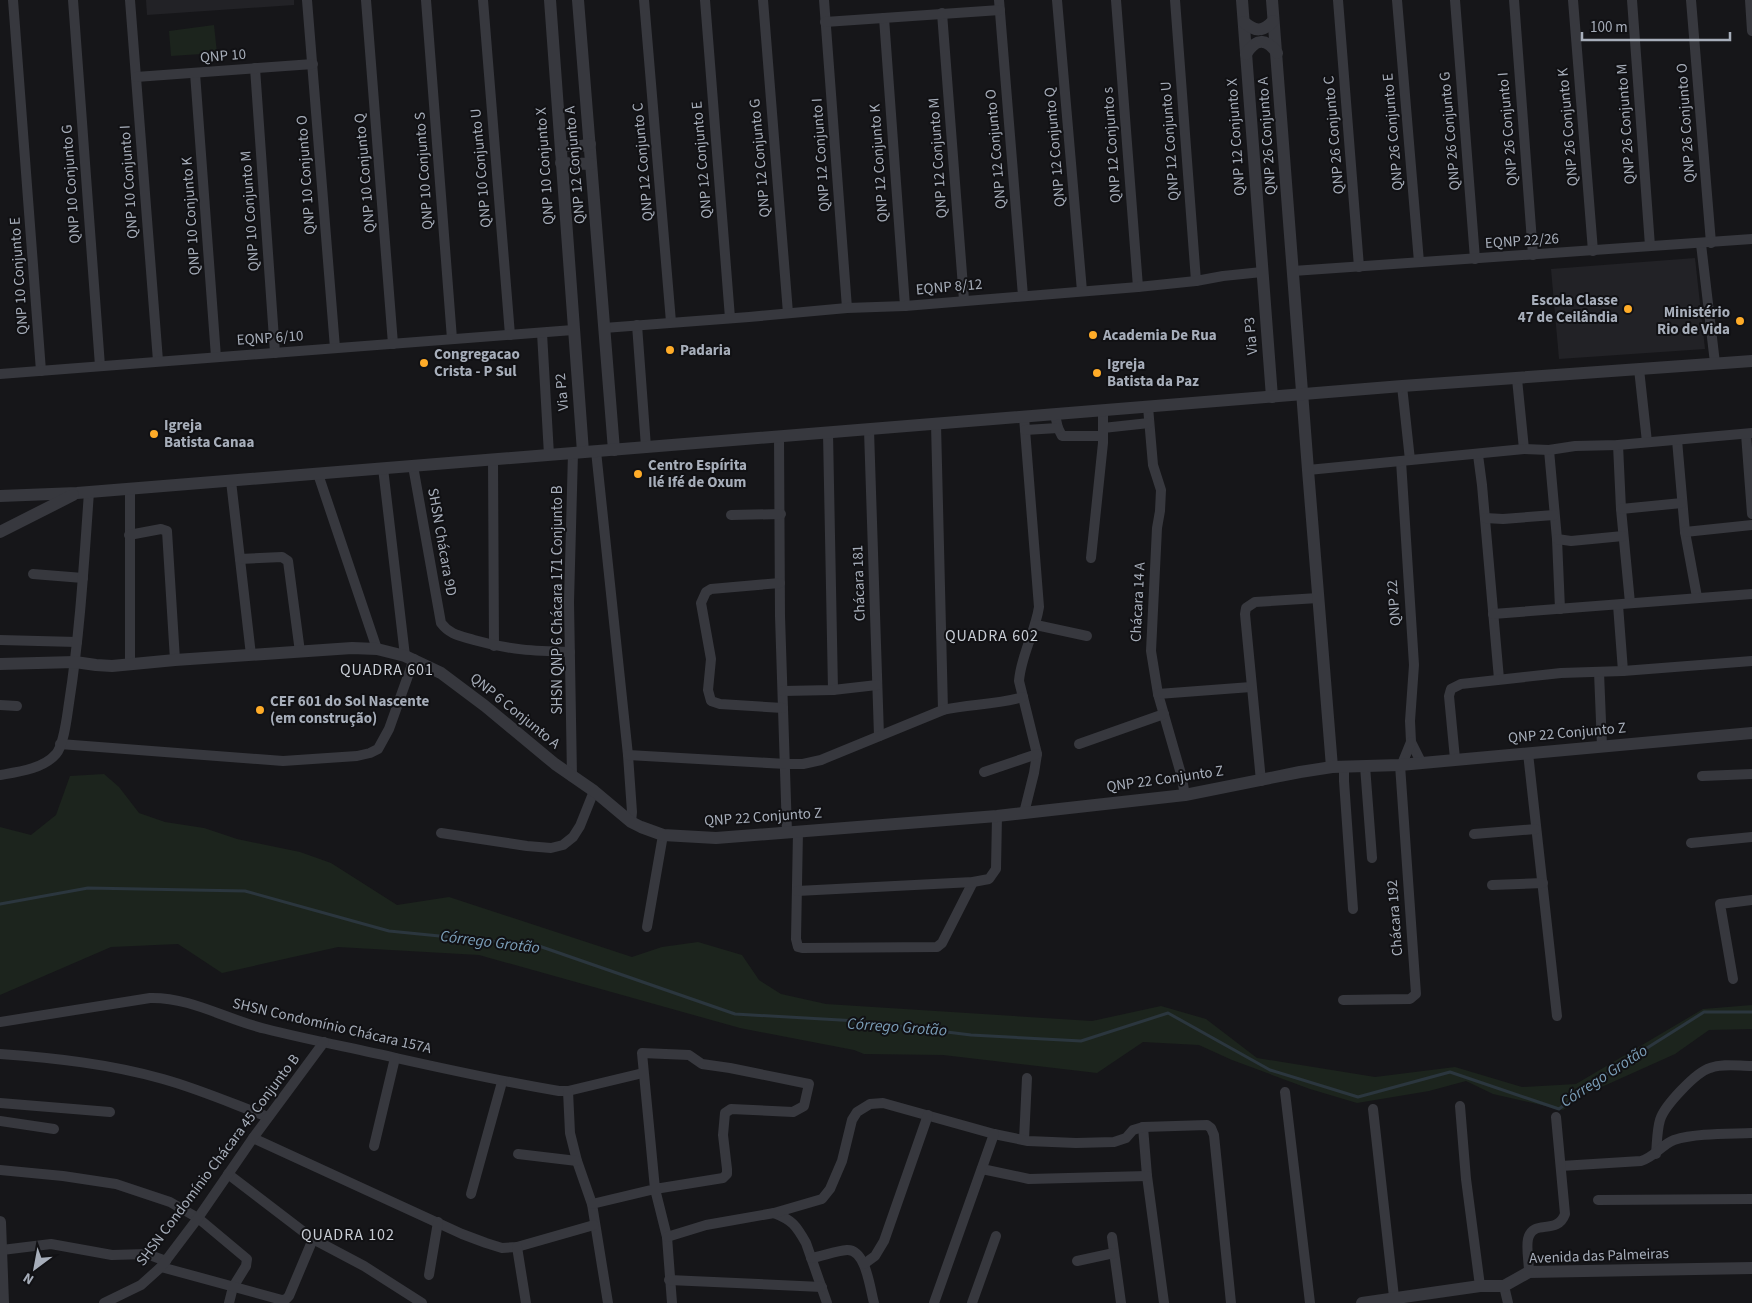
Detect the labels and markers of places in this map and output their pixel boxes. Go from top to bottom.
place label: Escola Classe 47 de Ceilândia [1518,290,1618,328]
place label: Ministério Rio de Vida [1657,302,1730,340]
marker: Escola Classe 47 de Ceilândia [1622,303,1634,315]
marker: Ministério Rio de Vida [1734,315,1746,327]
place label: Academia De Rua [1102,325,1217,346]
marker: Academia De Rua [1087,329,1099,341]
place label: Padaria [680,340,731,361]
place label: Congregacao Crista - P Sul [434,344,520,382]
marker: Padaria [664,344,676,356]
place label: Igreja Batista da Paz [1107,354,1199,392]
marker: Congregacao Crista - P Sul [418,357,430,369]
marker: Igreja Batista da Paz [1091,367,1103,379]
place label: Igreja Batista Canaa [164,415,254,453]
marker: Igreja Batista Canaa [148,428,160,440]
place label: Centro Espírita Ilé Ifé de Oxum [648,455,747,493]
marker: Centro Espírita Ilé Ifé de Oxum [632,468,644,480]
place label: CEF 601 do Sol Nascente (em construção) [270,691,429,729]
marker: CEF 601 do Sol Nascente (em construção) [254,704,266,716]

